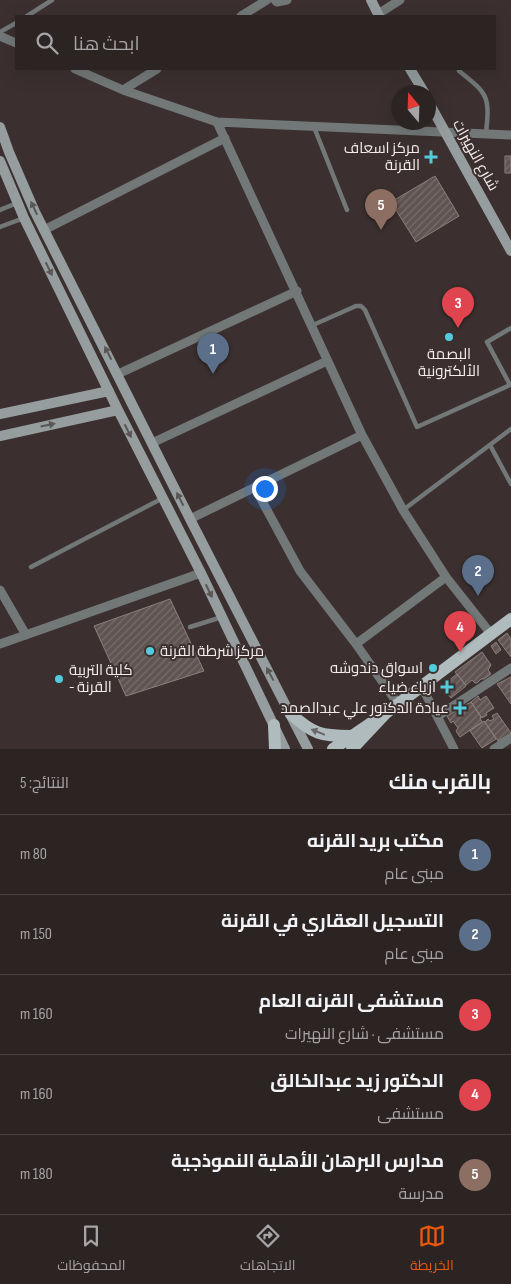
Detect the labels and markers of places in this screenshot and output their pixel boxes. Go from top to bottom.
place label: مركز اسعاف القرنة [344,139,420,175]
marker: مركز اسعاف القرنة [424,150,438,164]
pin: 5 [365,189,397,230]
pin: 3 [442,287,474,328]
marker: البصمة الألكترونية [443,331,455,343]
pin: 1 [197,333,229,374]
place label: البصمة الألكترونية [418,345,480,381]
pin: 2 [462,555,494,596]
pin: 4 [444,611,476,652]
place label: مركز شرطة القرنة [160,642,264,661]
marker: مركز شرطة القرنة [144,645,156,657]
place label: اسواق دندوشه [330,659,423,678]
place label: كلية التربية - القرنة [69,661,133,697]
marker: اسواق دندوشه [427,662,439,674]
marker: كلية التربية - القرنة [53,673,65,685]
place label: ازياء ضياء [379,678,436,697]
marker: ازياء ضياء [440,680,454,694]
place label: عيادة الدكتور علي عبدالصمد [280,699,449,720]
marker: عيادة الدكتور علي عبدالصمد [453,701,467,715]

